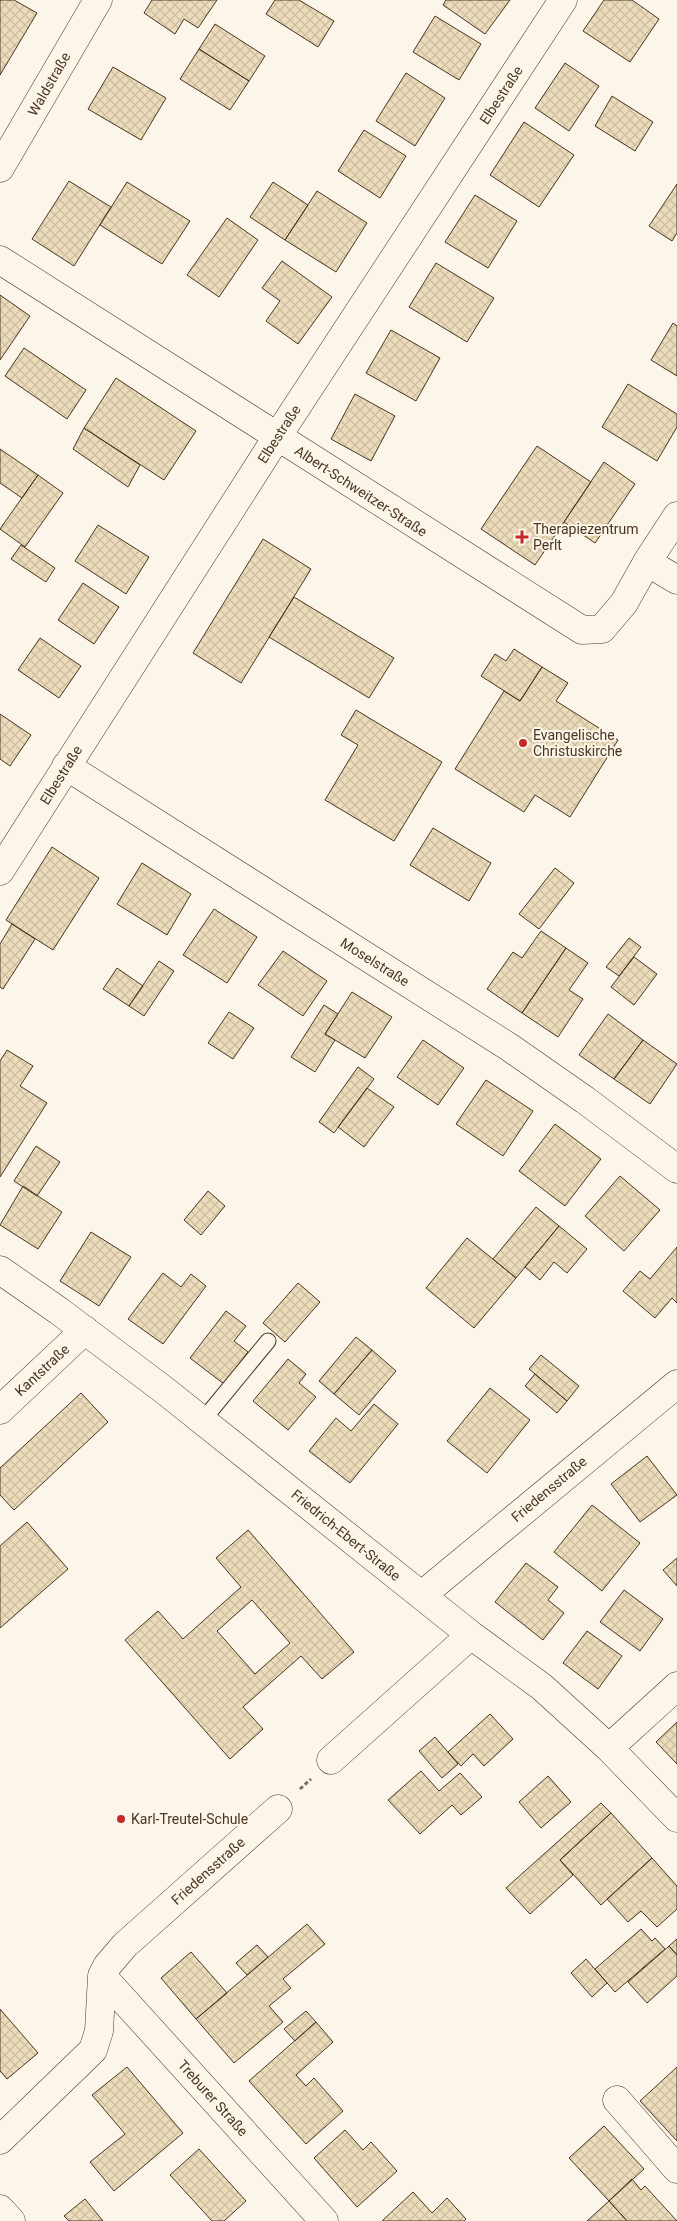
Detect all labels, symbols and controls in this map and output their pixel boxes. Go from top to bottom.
street label: Waldstraße [24,49,74,119]
street label: Elbestraße [476,63,526,127]
street label: Elbestraße [254,402,304,466]
street label: Albert-Schweitzer-Straße [292,442,430,540]
place label: Therapiezentrum Perlt [533,521,639,553]
marker: Therapiezentrum Perlt [515,530,529,544]
place label: Evangelische Christuskirche [533,727,622,759]
marker: Evangelische Christuskirche [517,737,529,749]
street label: Elbestraße [37,743,85,807]
street label: Moselstraße [338,935,412,989]
street label: Kantstraße [12,1341,72,1399]
street label: Friedensstraße [508,1453,590,1525]
street label: Friedrich-Ebert-Straße [288,1486,404,1584]
place label: Karl-Treutel-Schule [131,1811,248,1827]
marker: Karl-Treutel-Schule [115,1813,127,1825]
street label: Friedensstraße [168,1834,248,1908]
street label: Treburer Straße [175,2057,251,2139]

